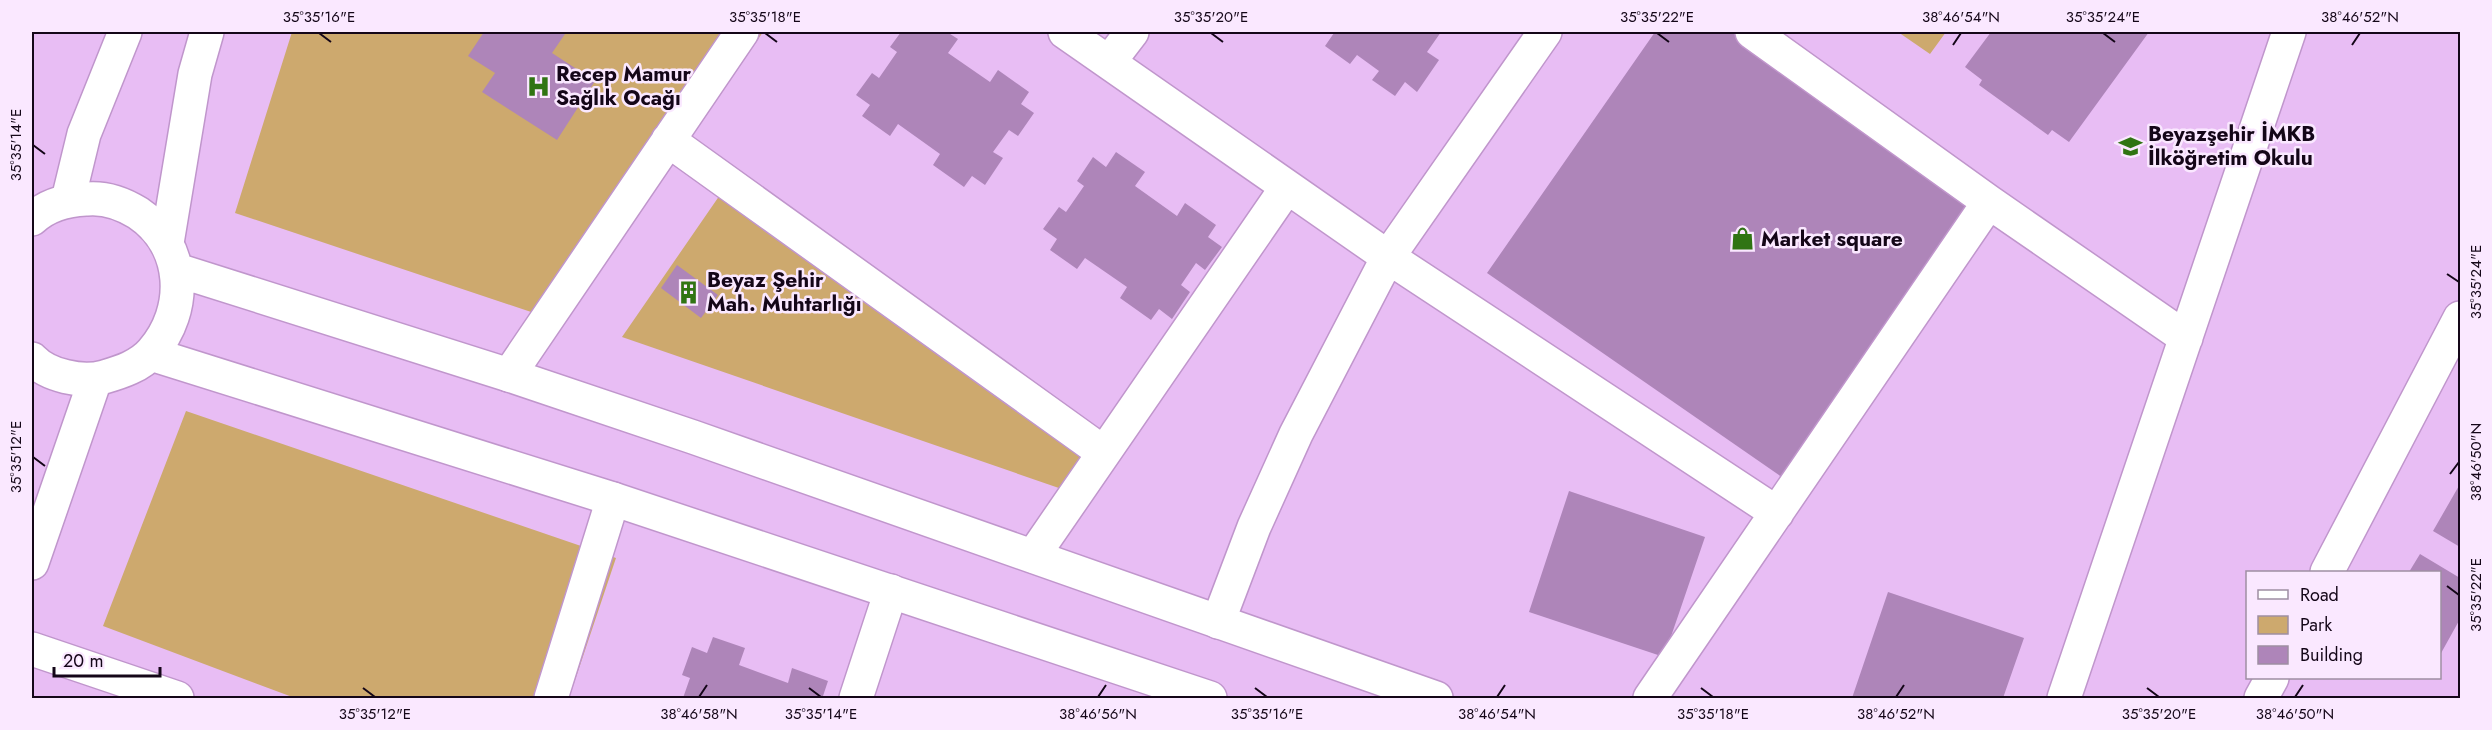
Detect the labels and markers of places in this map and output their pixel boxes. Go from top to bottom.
place label: Recep Mamur Sağlık Ocağı [556,59,692,113]
hospital icon: Recep Mamur Sağlık Ocağı [525,73,551,99]
place label: Beyazşehir İMKB İlköğretim Okulu [2148,119,2315,173]
school or university icon: Beyazşehir İMKB İlköğretim Okulu [2117,133,2143,159]
place label: Market square [1761,224,1903,254]
shop icon: Market square [1730,226,1756,252]
place label: Beyaz Şehir Mah. Muhtarlığı [707,265,861,319]
building icon: Beyaz Şehir Mah. Muhtarlığı [676,279,702,305]

